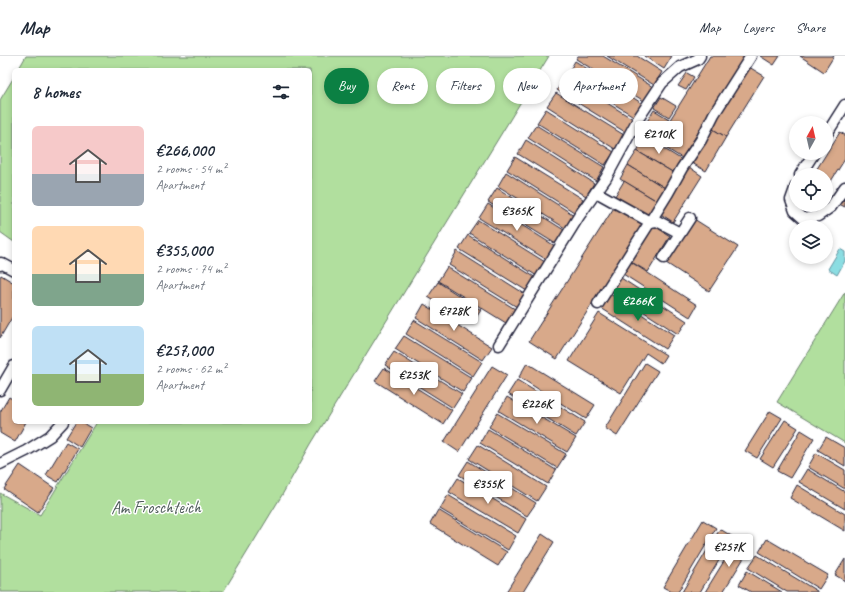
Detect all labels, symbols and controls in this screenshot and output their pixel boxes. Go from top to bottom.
text: Map [20,16,50,40]
text: Map [699,19,721,36]
text: Layers [743,19,774,36]
text: Share [796,19,825,36]
chip: Buy [324,68,369,104]
chip: Rent [377,68,428,104]
chip: Filters [436,68,495,104]
chip: New [503,68,551,104]
chip: Apartment [559,68,638,104]
icon: filters [270,81,292,103]
text: 8 homes [32,82,80,103]
north arrow [789,116,833,160]
map controls [789,116,833,264]
pin: €210K [631,121,687,155]
text: €210K [644,126,674,142]
text: €266,000 [156,140,214,161]
icon: home [64,142,112,190]
text: 2 rooms · 54 m² [156,161,226,177]
button: locate [789,168,833,212]
text: Apartment [156,177,204,193]
pin: €365K [489,198,545,232]
text: €365K [502,203,532,219]
button: layers [789,220,833,264]
text: €355,000 [156,240,212,261]
icon: home [64,242,112,290]
text: 2 rooms · 74 m² [156,261,226,277]
text: Apartment [156,277,204,293]
pin: €266K [610,288,666,322]
text: €266K [623,293,653,309]
pin: €728K [426,298,482,332]
text: €728K [439,303,469,319]
text: €257,000 [156,340,213,361]
icon: home [64,342,112,390]
text: 2 rooms · 62 m² [156,361,226,377]
pin: €253K [386,362,442,396]
text: €253K [399,367,429,383]
text: Apartment [156,377,204,393]
pin: €226K [509,391,565,425]
text: €226K [522,396,552,412]
pin: €355K [460,471,516,505]
text: €355K [473,476,503,492]
park label: Am Froschteich [111,497,202,518]
pin: €257K [701,534,757,568]
text: €257K [714,539,744,555]

